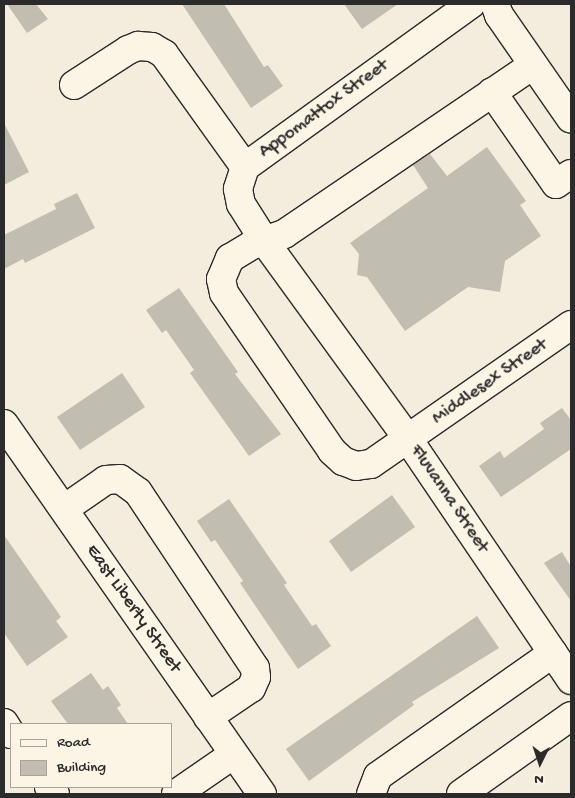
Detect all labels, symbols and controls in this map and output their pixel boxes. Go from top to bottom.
street label: Appomattox Street [255,54,393,164]
street label: Middlesex Street [428,334,552,430]
street label: Fluvanna Street [404,441,494,557]
street label: East Liberty Street [80,540,186,678]
legend [10,723,172,788]
text: Road [57,734,90,752]
north arrow [515,738,565,788]
text: Building [57,759,106,777]
text: N [534,770,544,787]

